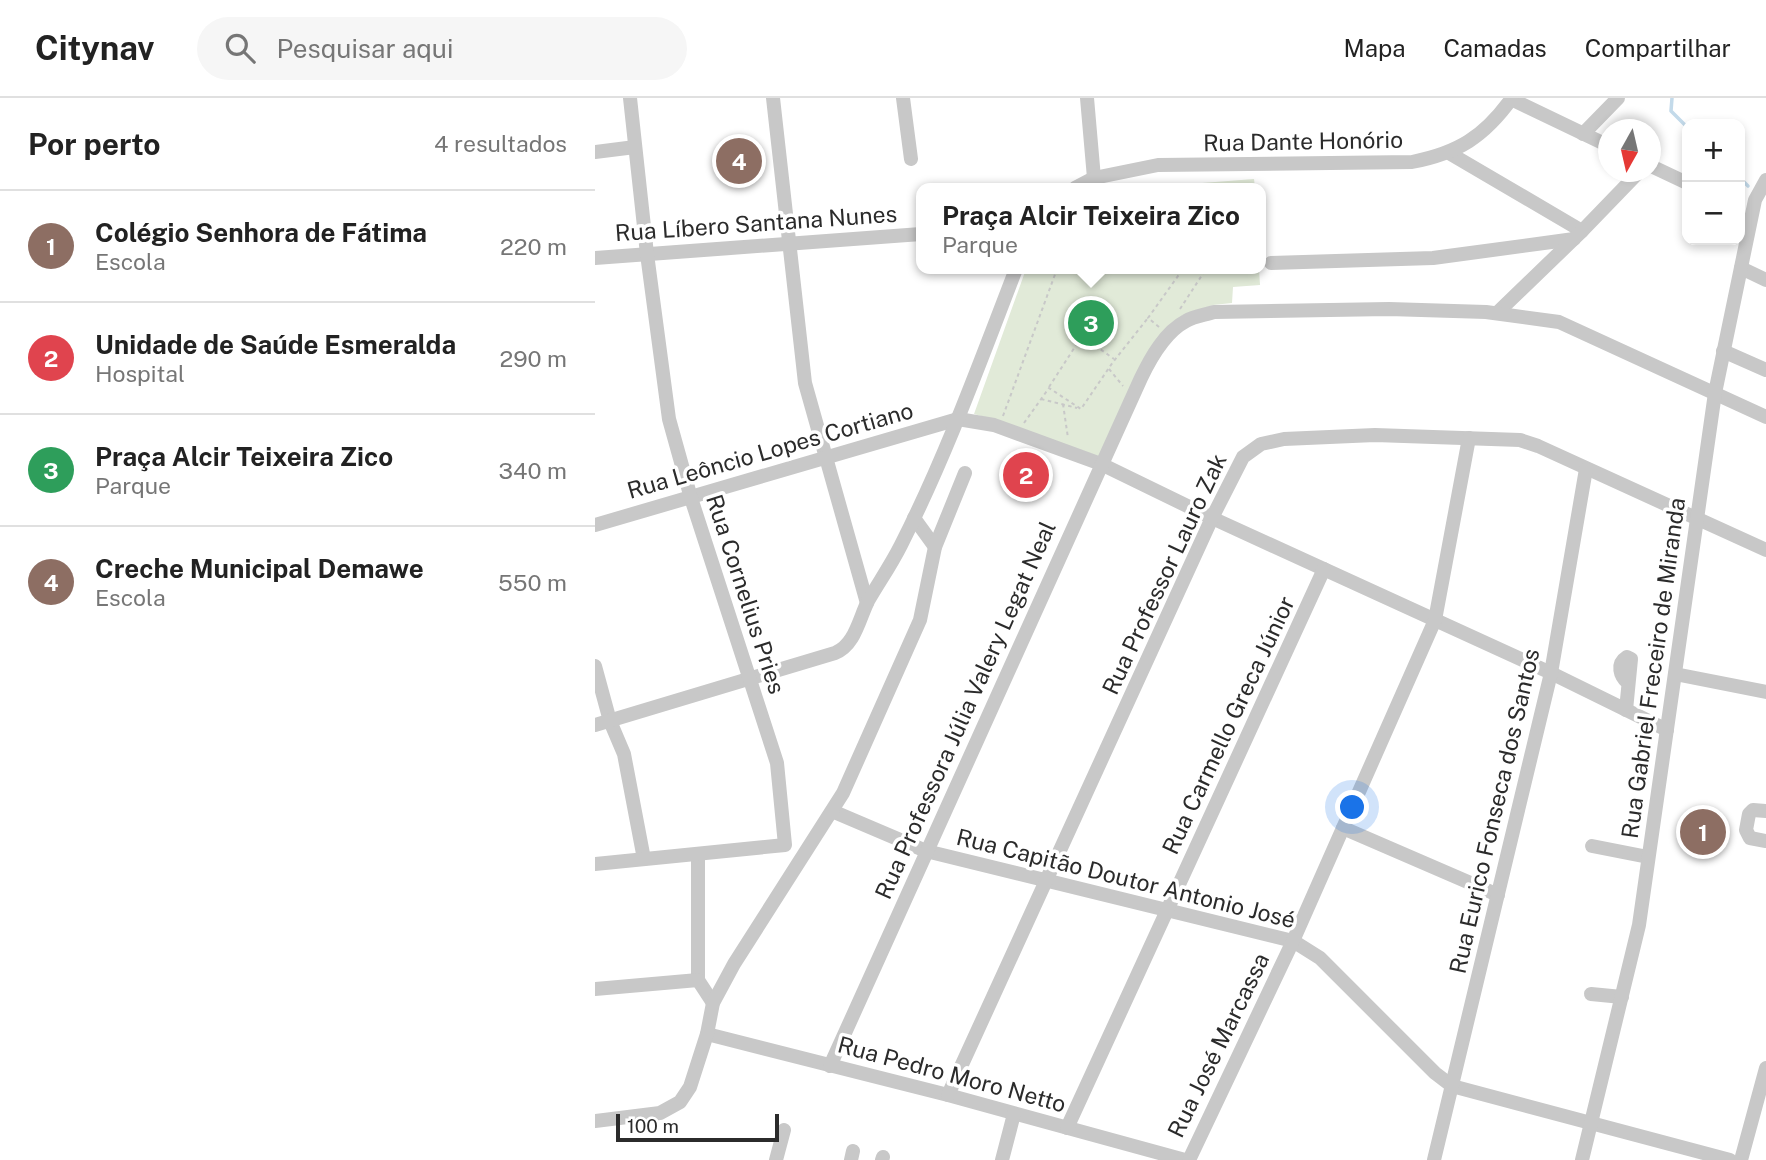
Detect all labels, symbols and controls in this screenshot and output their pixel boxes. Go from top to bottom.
search box [197,17,687,80]
text: Citynav [35,29,155,67]
icon: search [221,29,259,67]
text: Pesquisar aqui [277,33,453,64]
text: Mapa [1344,34,1405,62]
text: Camadas [1443,34,1547,62]
text: Compartilhar [1585,34,1731,62]
north arrow [1598,119,1661,182]
map controls [1682,119,1745,245]
button: + [1682,119,1745,182]
text: Por perto [28,126,160,162]
street label: Rua Dante Honório [1203,126,1403,156]
text: 4 resultados [434,130,567,157]
pin: 4 [716,135,762,187]
button: − [1682,182,1745,245]
popup [916,183,1266,274]
street label: Rua Líbero Santana Nunes [614,200,898,246]
text: Praça Alcir Teixeira Zico [942,200,1240,231]
text: Colégio Senhora de Fátima [95,217,427,248]
text: Parque [942,231,1018,258]
text: 1 [46,233,56,260]
text: 220 m [500,233,567,260]
text: Escola [95,248,166,275]
pin: 3 [1068,297,1114,349]
text: Unidade de Saúde Esmeralda [95,329,456,360]
text: 2 [44,345,58,372]
text: 290 m [500,345,567,372]
text: Hospital [95,360,185,387]
street label: Rua Leôncio Lopes Cortiano [624,396,916,504]
text: Praça Alcir Teixeira Zico [95,441,393,472]
pin: 2 [1003,449,1049,501]
street label: Rua Professor Lauro Zak [1096,449,1232,699]
text: 3 [43,457,59,484]
text: 340 m [499,457,567,484]
text: Parque [95,472,171,499]
street label: Rua Cornelius Pries [701,491,791,697]
street label: Rua Gabriel Freceiro de Miranda [1616,496,1690,840]
street label: Rua Professora Júlia Valery Legat Neal [869,517,1061,903]
text: Creche Municipal Demawe [95,553,424,584]
text: 4 [43,569,59,596]
text: 550 m [498,569,567,596]
text: Escola [95,584,166,611]
street label: Rua Carmello Greca Júnior [1156,592,1300,858]
street label: Rua Eurico Fonseca dos Santos [1443,646,1545,976]
your location [1335,790,1369,824]
pin: 1 [1680,806,1726,858]
street label: Rua Capitão Doutor Antonio José [954,823,1298,933]
street label: Rua José Marcassa [1162,948,1274,1142]
street label: Rua Pedro Moro Netto [835,1031,1069,1117]
scale bar [616,1111,779,1143]
text: 100 m [627,1115,679,1137]

